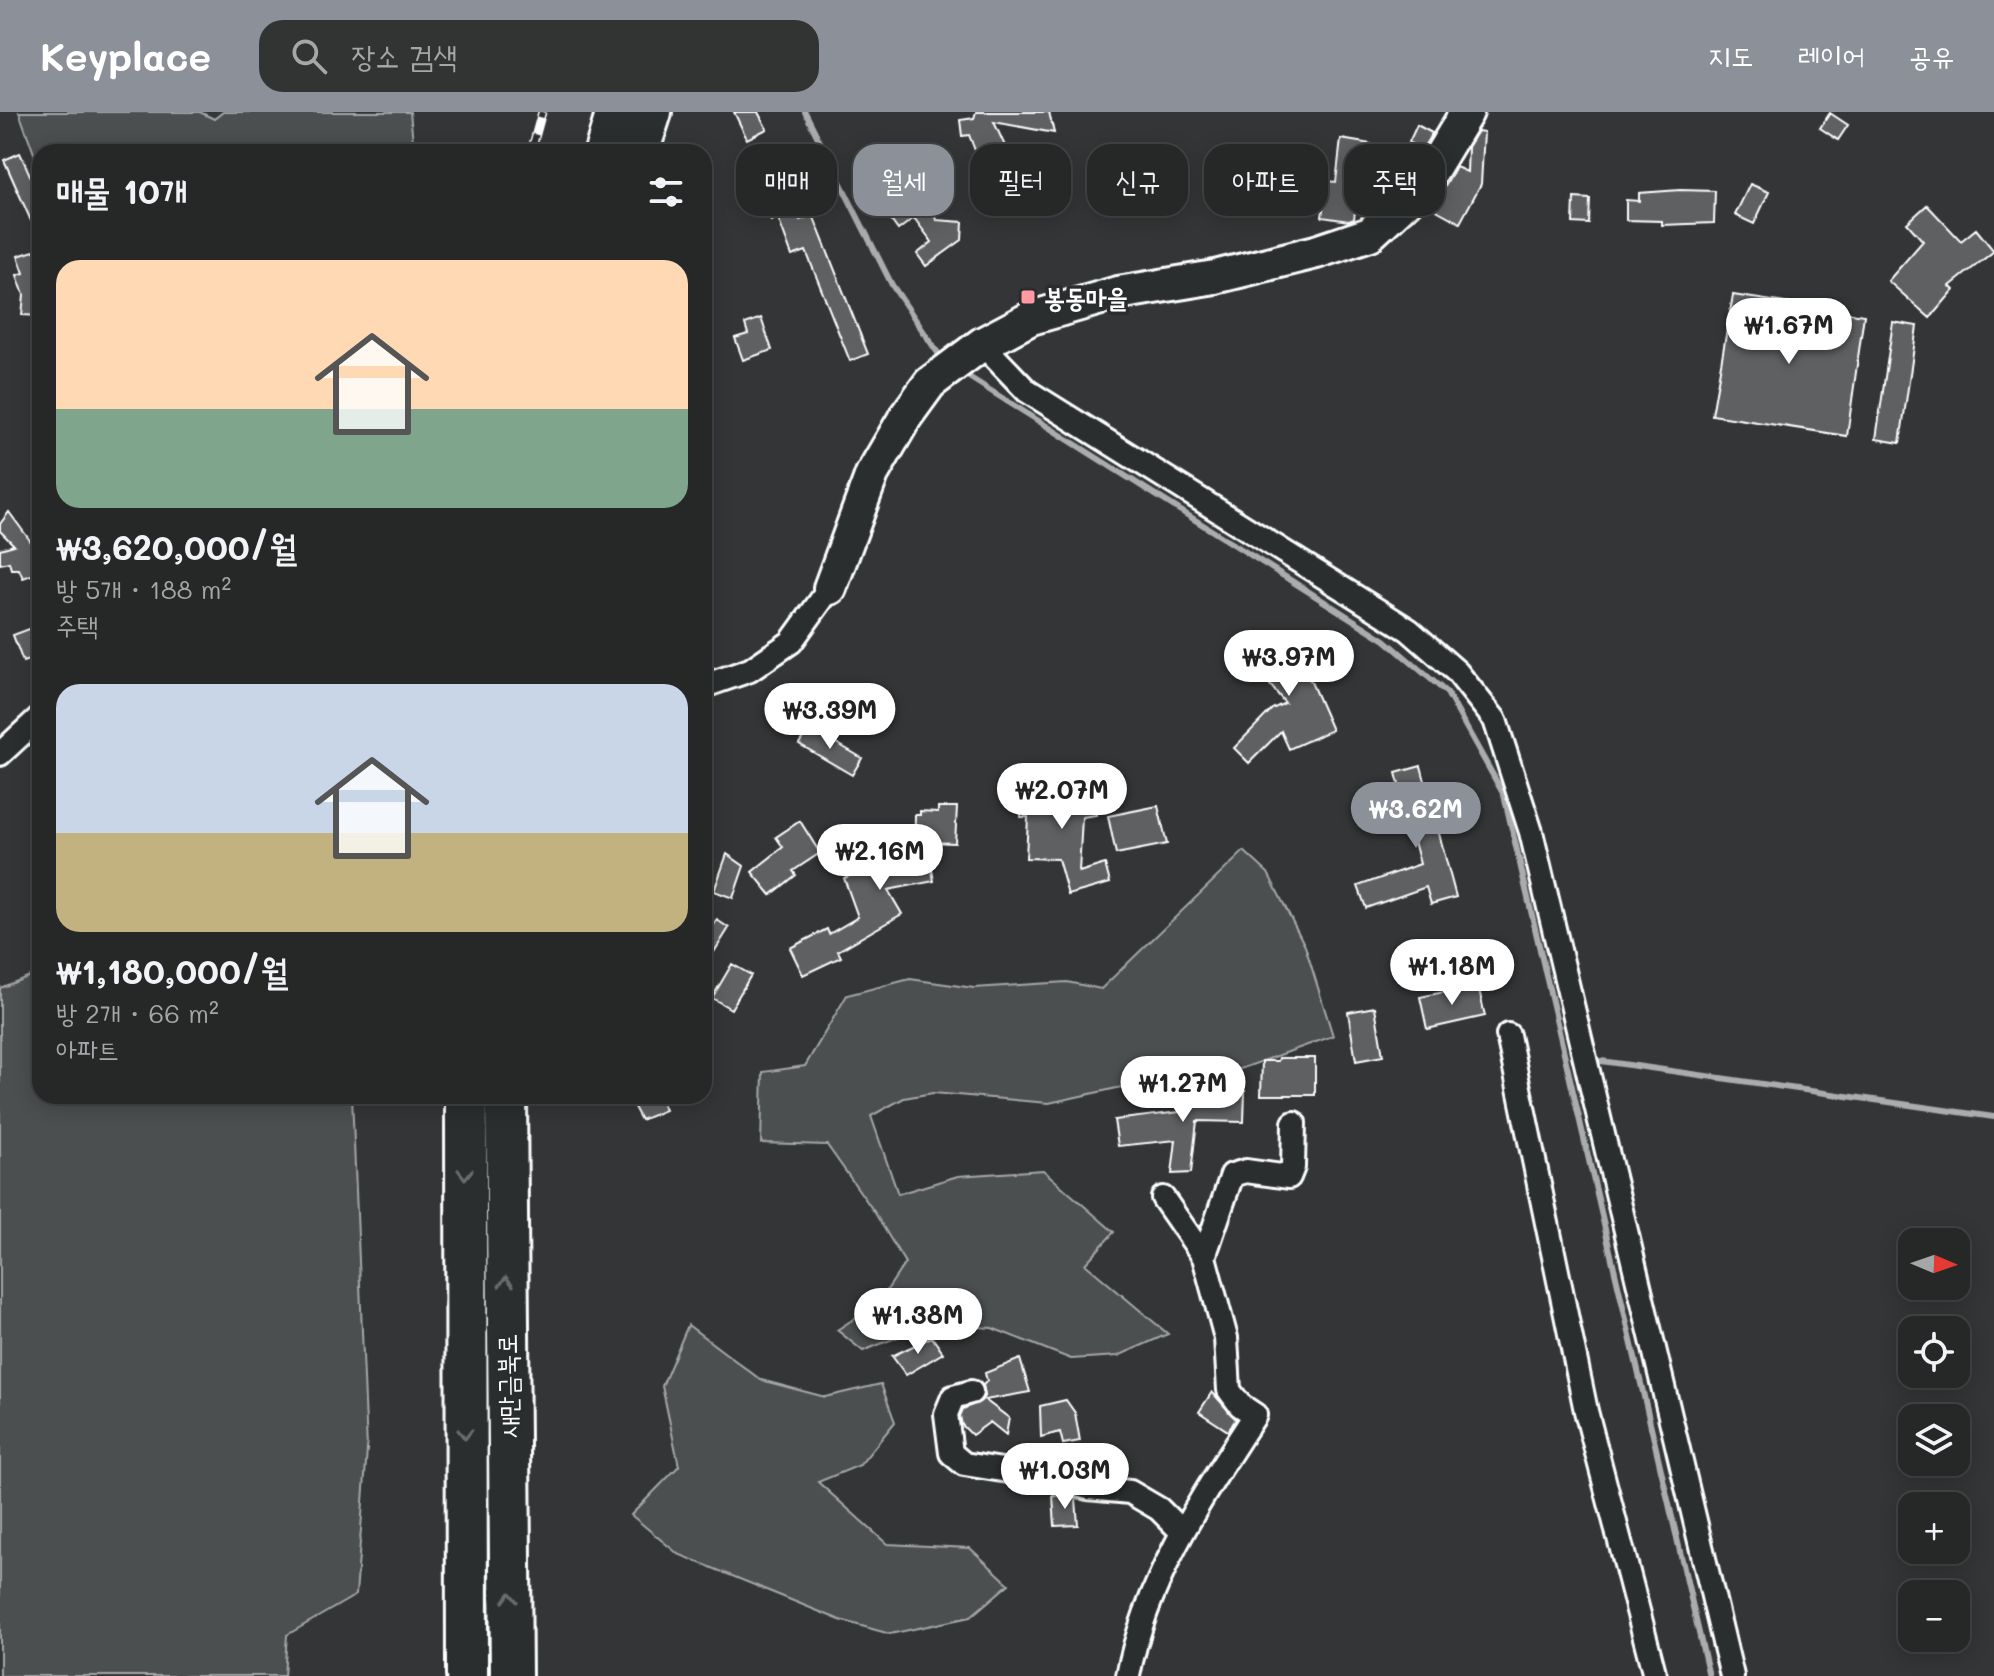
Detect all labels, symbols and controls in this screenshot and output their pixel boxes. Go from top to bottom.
search box [259,20,819,92]
text: Keyplace [40,31,211,81]
icon: search [287,34,331,78]
text: 장소 검색 [351,35,457,75]
text: 지도 [1708,37,1753,73]
text: 레이어 [1797,37,1865,73]
text: 공유 [1909,37,1954,73]
chip: 매매 [736,144,837,216]
chip: 월세 [853,144,954,216]
chip: 필터 [970,144,1071,216]
chip: 신규 [1087,144,1188,216]
chip: 아파트 [1204,144,1328,216]
chip: 주택 [1344,144,1445,216]
text: 매물 10개 [56,168,187,213]
icon: filters [644,170,688,214]
place label: 봉동마을 [1044,280,1128,314]
marker: 봉동마을 [1019,288,1037,306]
pin: ₩1.67M [1724,298,1854,366]
text: ₩1.67M [1744,307,1834,341]
icon: home [300,312,444,456]
text: ₩3,620,000/월 [56,524,297,569]
text: 방 5개 · 188 m² [56,572,231,606]
text: 주택 [56,608,98,642]
pin: ₩3.97M [1224,630,1354,698]
text: ₩3.97M [1242,639,1336,673]
pin: ₩3.39M [765,683,895,751]
text: ₩3.39M [782,692,878,726]
icon: home [300,736,444,880]
pin: ₩2.07M [997,763,1127,831]
text: ₩2.07M [1015,772,1109,806]
pin: ₩3.62M [1351,782,1481,850]
text: ₩3.62M [1369,791,1463,825]
pin: ₩2.16M [815,824,945,892]
text: ₩2.16M [835,833,925,867]
pin: ₩1.18M [1387,939,1517,1007]
text: ₩1,180,000/월 [56,948,288,993]
text: ₩1.18M [1408,948,1496,982]
text: 방 2개 · 66 m² [56,996,219,1030]
text: 아파트 [56,1032,119,1066]
pin: ₩1.27M [1118,1056,1248,1124]
text: ₩1.27M [1139,1065,1227,1099]
one-way arrow [456,1168,474,1181]
north arrow [1898,1228,1970,1300]
map controls [1898,1228,1970,1652]
one-way arrow [497,1275,514,1288]
pin: ₩1.38M [853,1288,983,1356]
text: ₩1.38M [872,1297,964,1331]
button: locate [1898,1316,1970,1388]
street label: 새만금북로 [489,1333,525,1439]
button: layers [1898,1404,1970,1476]
one-way arrow [456,1428,474,1441]
pin: ₩1.03M [1000,1443,1130,1511]
text: ₩1.03M [1019,1452,1111,1486]
button: + [1898,1492,1970,1564]
button: − [1898,1580,1970,1652]
one-way arrow [501,1591,518,1604]

